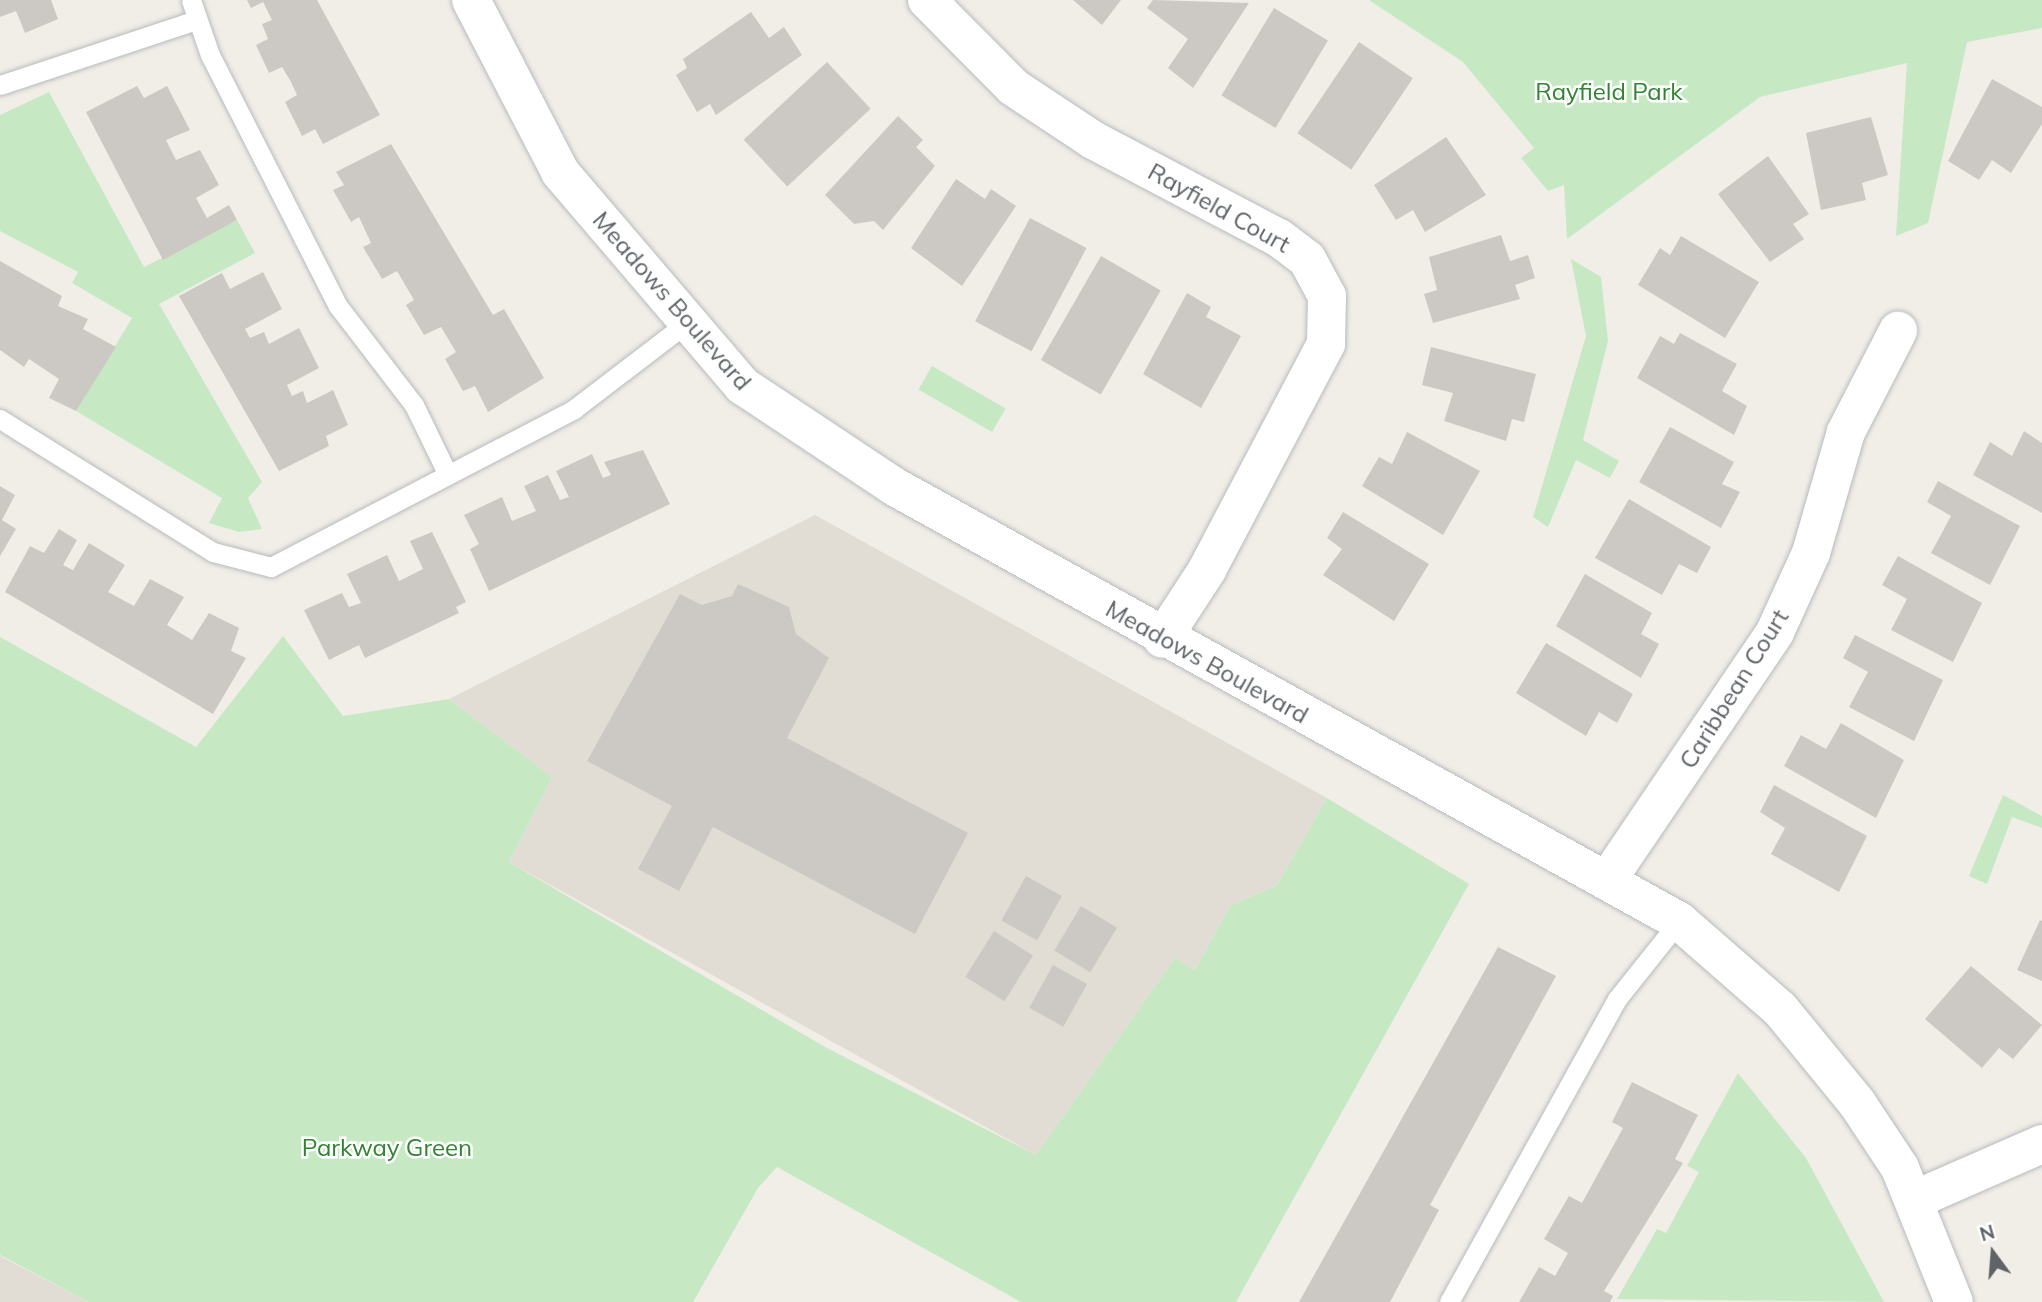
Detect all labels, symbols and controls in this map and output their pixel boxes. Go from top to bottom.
park label: Rayfield Park [1535,78,1683,106]
street label: Rayfield Court [1143,157,1295,259]
street label: Meadows Boulevard [587,206,757,396]
street label: Meadows Boulevard [1101,594,1313,730]
street label: Caribbean Court [1673,604,1795,774]
park label: Parkway Green [302,1134,472,1162]
north arrow [1958,1218,2028,1288]
text: N [1977,1219,1997,1246]

